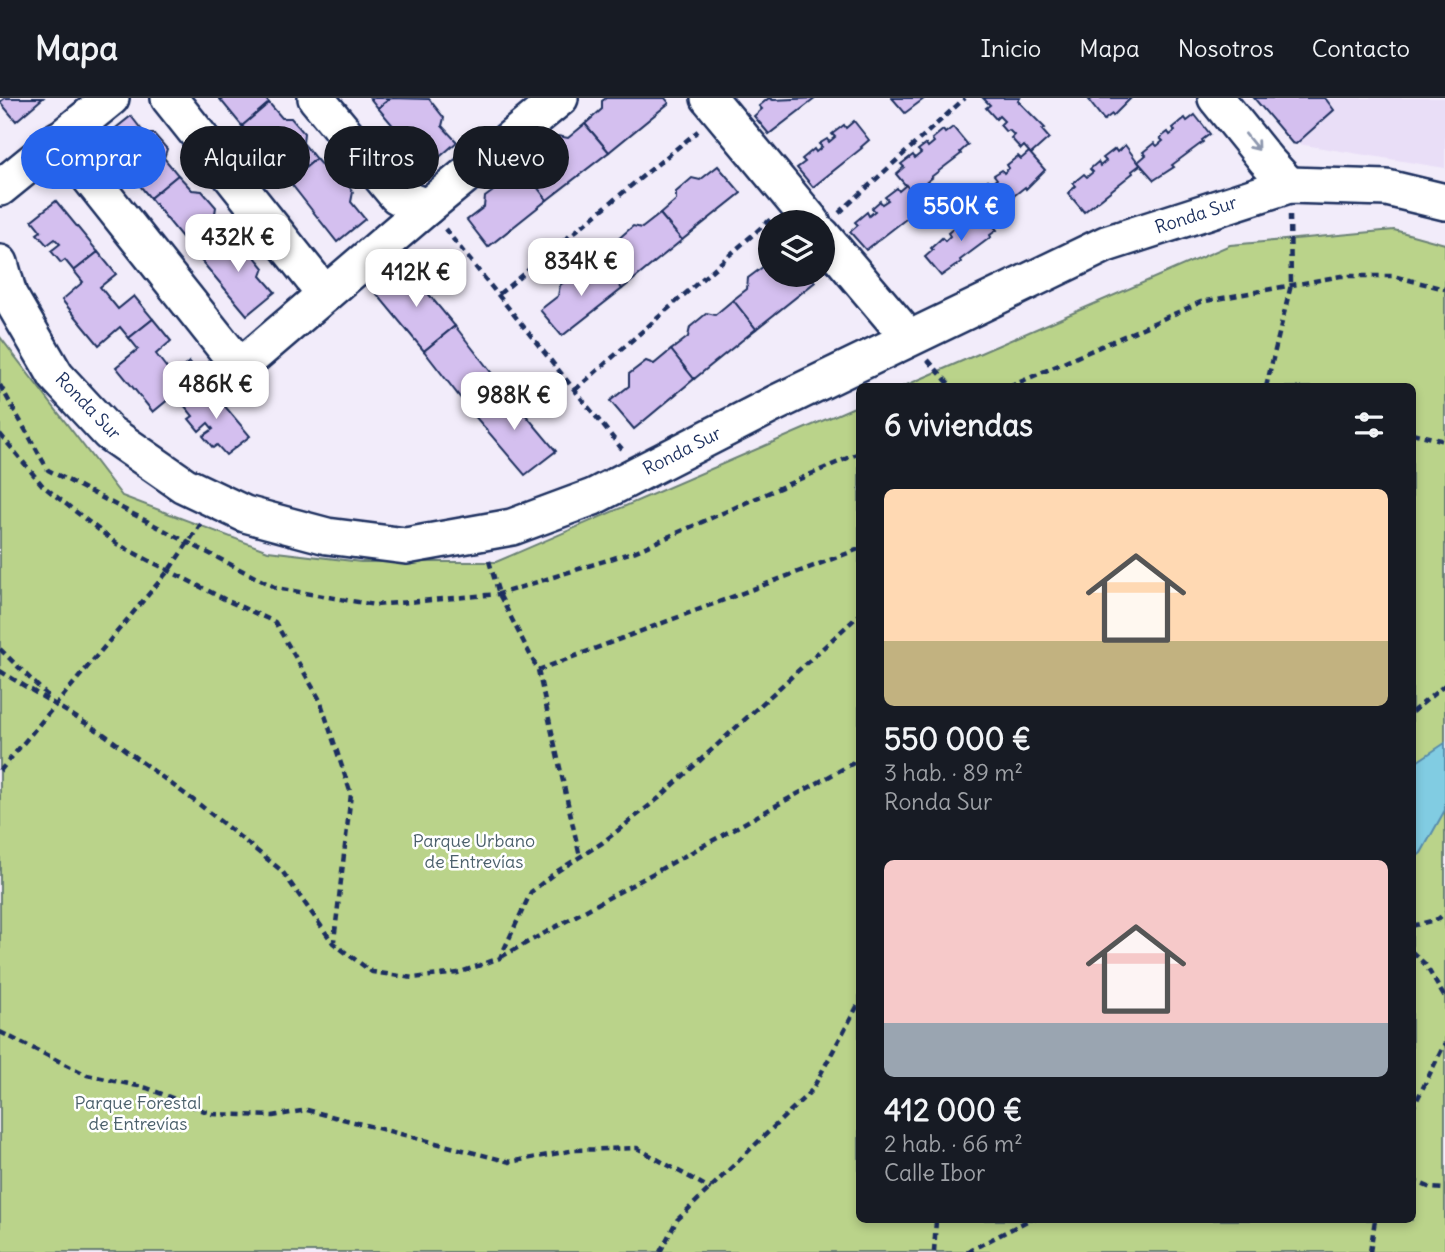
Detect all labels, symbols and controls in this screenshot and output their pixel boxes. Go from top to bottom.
text: Mapa [35,27,118,69]
text: Inicio [981,33,1041,63]
text: Mapa [1079,33,1140,63]
text: Nosotros [1178,33,1274,63]
text: Contacto [1312,33,1410,63]
chip: Comprar [21,126,166,189]
chip: Alquilar [180,126,310,189]
chip: Filtros [324,126,439,189]
chip: Nuevo [453,126,569,189]
one-way arrow [1244,133,1259,151]
pin: 550K € [904,184,1018,243]
street label: Ronda Sur [1152,190,1240,239]
text: 550K € [923,191,999,220]
map controls [758,210,835,287]
button: layers [758,210,835,287]
pin: 432K € [181,214,295,274]
text: 432K € [201,222,275,251]
pin: 834K € [524,238,638,298]
text: 834K € [544,246,618,275]
pin: 412K € [359,250,473,309]
text: 412K € [381,257,451,286]
pin: 486K € [159,362,273,421]
street label: Ronda Sur [51,367,127,445]
text: 486K € [179,369,253,398]
pin: 988K € [457,372,571,432]
text: 988K € [477,380,551,409]
text: 6 viviendas [884,406,1033,444]
icon: filters [1350,406,1388,444]
street label: Ronda Sur [639,421,725,480]
icon: home [1073,535,1199,661]
text: 550 000 € [884,720,1031,758]
text: 3 hab. · 89 m² [884,758,1023,787]
text: Ronda Sur [884,787,992,816]
park label: Parque Urbano de Entrevías [413,829,535,873]
icon: home [1073,906,1199,1032]
park label: Parque Forestal de Entrevías [75,1091,201,1135]
text: 412 000 € [884,1091,1022,1129]
text: 2 hab. · 66 m² [884,1129,1023,1158]
text: Calle Ibor [884,1158,985,1187]

